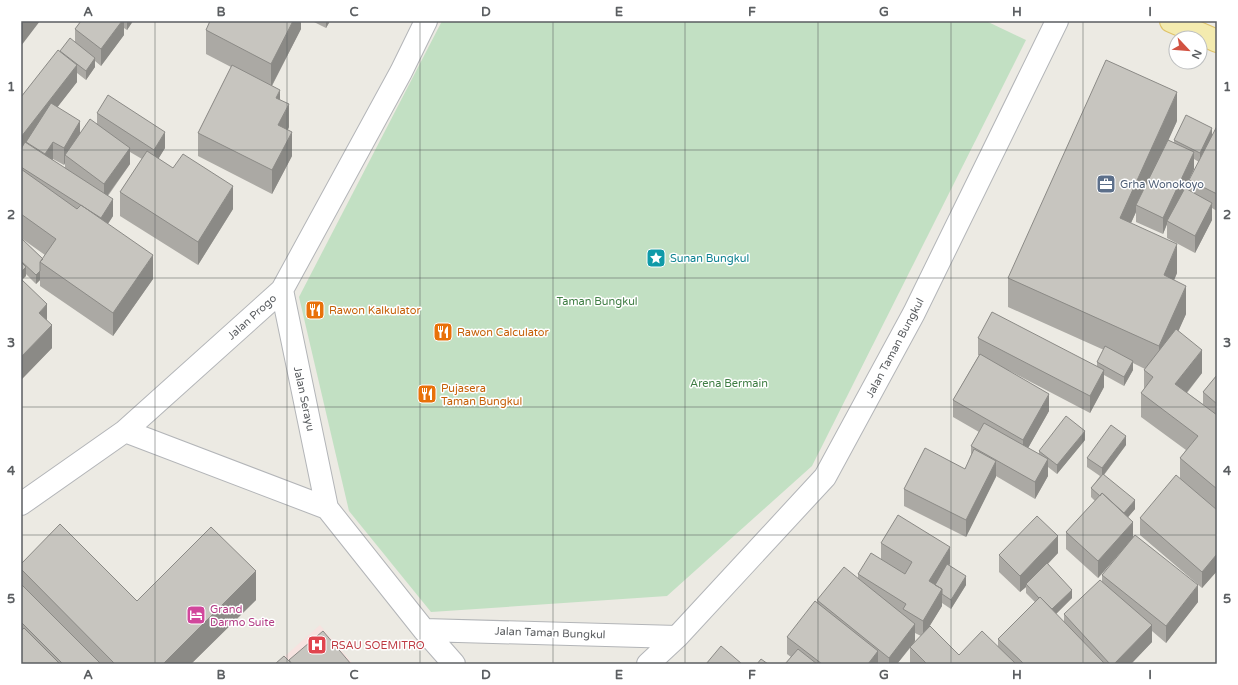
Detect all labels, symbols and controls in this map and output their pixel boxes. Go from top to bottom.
text: A [83,4,93,20]
text: B [216,4,226,20]
text: C [349,4,359,20]
text: D [481,4,491,20]
text: E [615,4,623,20]
text: F [748,4,756,20]
text: G [879,4,889,20]
text: H [1012,4,1022,20]
text: I [1148,4,1152,20]
north arrow [1168,30,1208,70]
text: N [1189,47,1204,61]
text: 1 [7,79,15,95]
text: 1 [1223,79,1231,95]
office icon: Grha Wonokoyo [1095,173,1117,195]
place label: Grha Wonokoyo [1120,178,1204,191]
text: 2 [7,207,15,223]
text: 2 [1223,207,1231,223]
place icon: Sunan Bungkul [645,247,667,269]
place label: Sunan Bungkul [670,252,749,265]
street label: Jalan Progo [225,291,279,342]
park label: Taman Bungkul [556,295,638,308]
street label: Jalan Taman Bungkul [863,296,927,400]
restaurant icon: Rawon Kalkulator [304,299,326,321]
place label: Rawon Kalkulator [329,304,421,317]
restaurant icon: Rawon Calculator [432,321,454,343]
place label: Rawon Calculator [457,326,550,339]
text: 3 [7,335,15,351]
text: 3 [1223,335,1231,351]
street label: Jalan Serayu [291,366,317,432]
park label: Arena Bermain [690,377,768,390]
place label: Pujasera Taman Bungkul [441,382,522,408]
restaurant icon: Pujasera Taman Bungkul [416,383,438,405]
text: 4 [7,463,16,479]
text: 4 [1223,463,1232,479]
text: 5 [7,591,15,607]
text: 5 [1223,591,1231,607]
place label: Grand Darmo Suite [210,603,275,629]
hotel icon: Grand Darmo Suite [185,604,207,626]
street label: Jalan Taman Bungkul [494,625,606,641]
hospital icon: RSAU SOEMITRO [306,634,328,656]
place label: RSAU SOEMITRO [331,639,425,652]
text: A [83,667,93,683]
text: B [216,667,226,683]
text: C [349,667,359,683]
text: D [481,667,491,683]
text: E [615,667,623,683]
text: F [748,667,756,683]
text: G [879,667,889,683]
text: H [1012,667,1022,683]
text: I [1148,667,1152,683]

